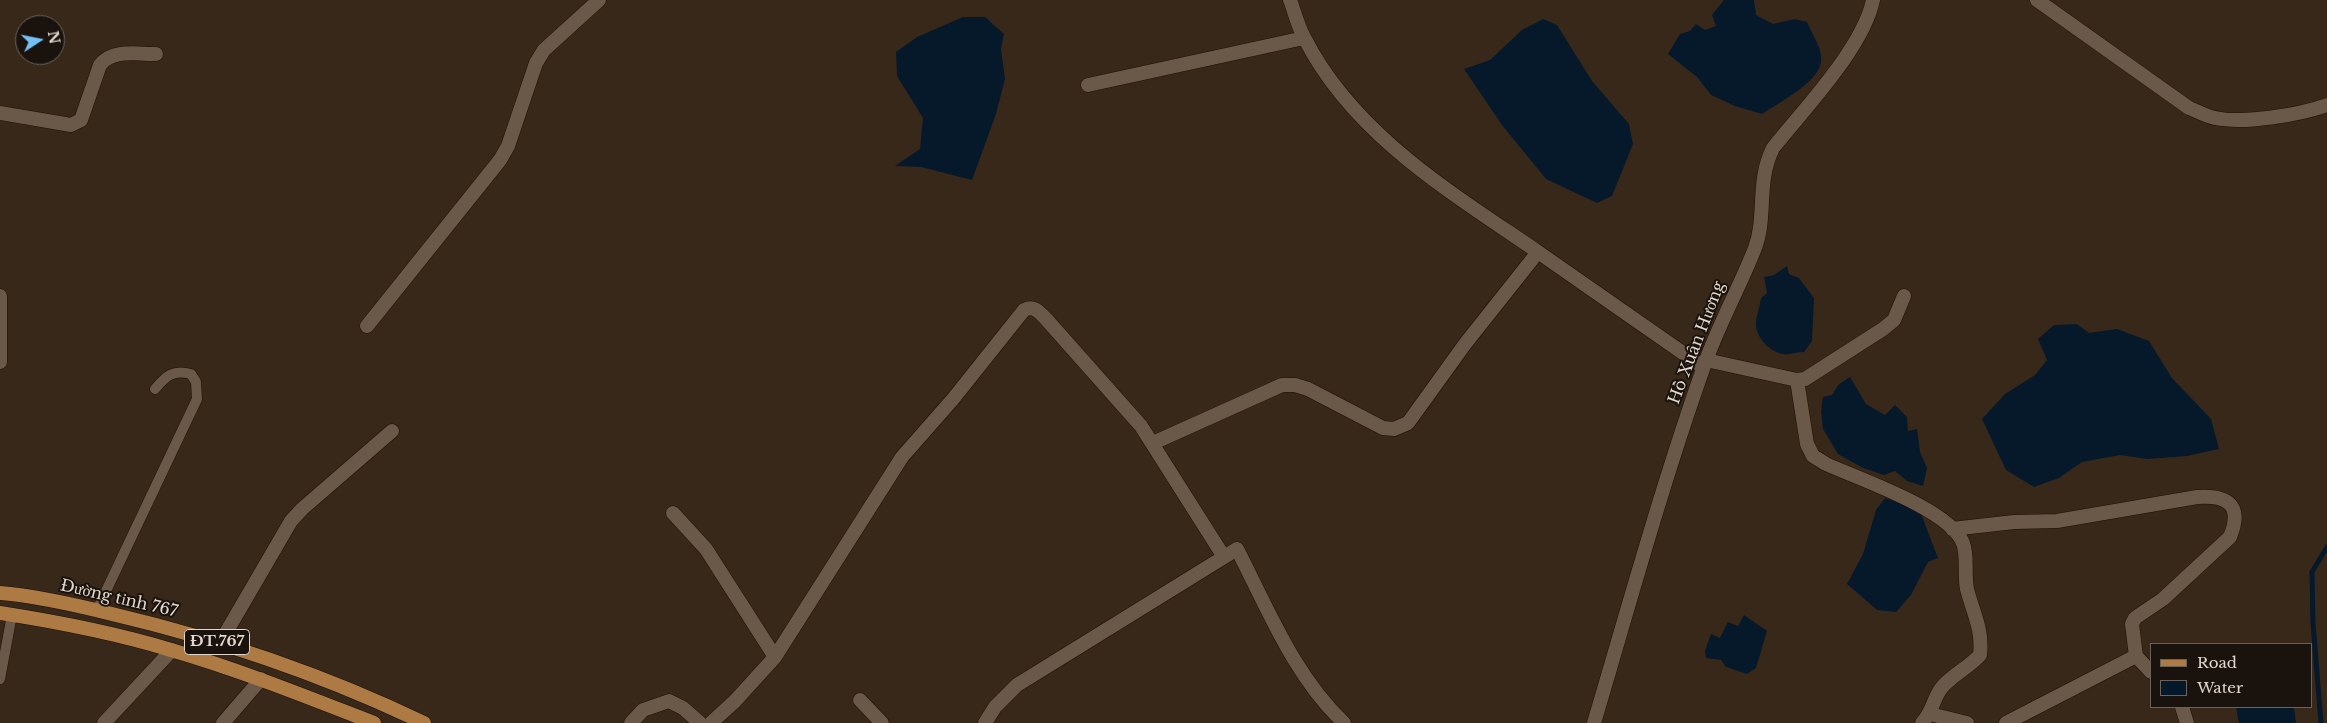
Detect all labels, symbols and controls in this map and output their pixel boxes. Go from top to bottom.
north arrow [15,15,65,65]
text: N [44,29,64,46]
street label: Hồ Xuân Hương [1665,279,1729,407]
street label: Đường tỉnh 767 [58,576,180,622]
road number: ĐT.767 [184,630,250,654]
legend [2150,643,2312,708]
text: Road [2197,653,2237,672]
text: Water [2197,678,2243,697]

